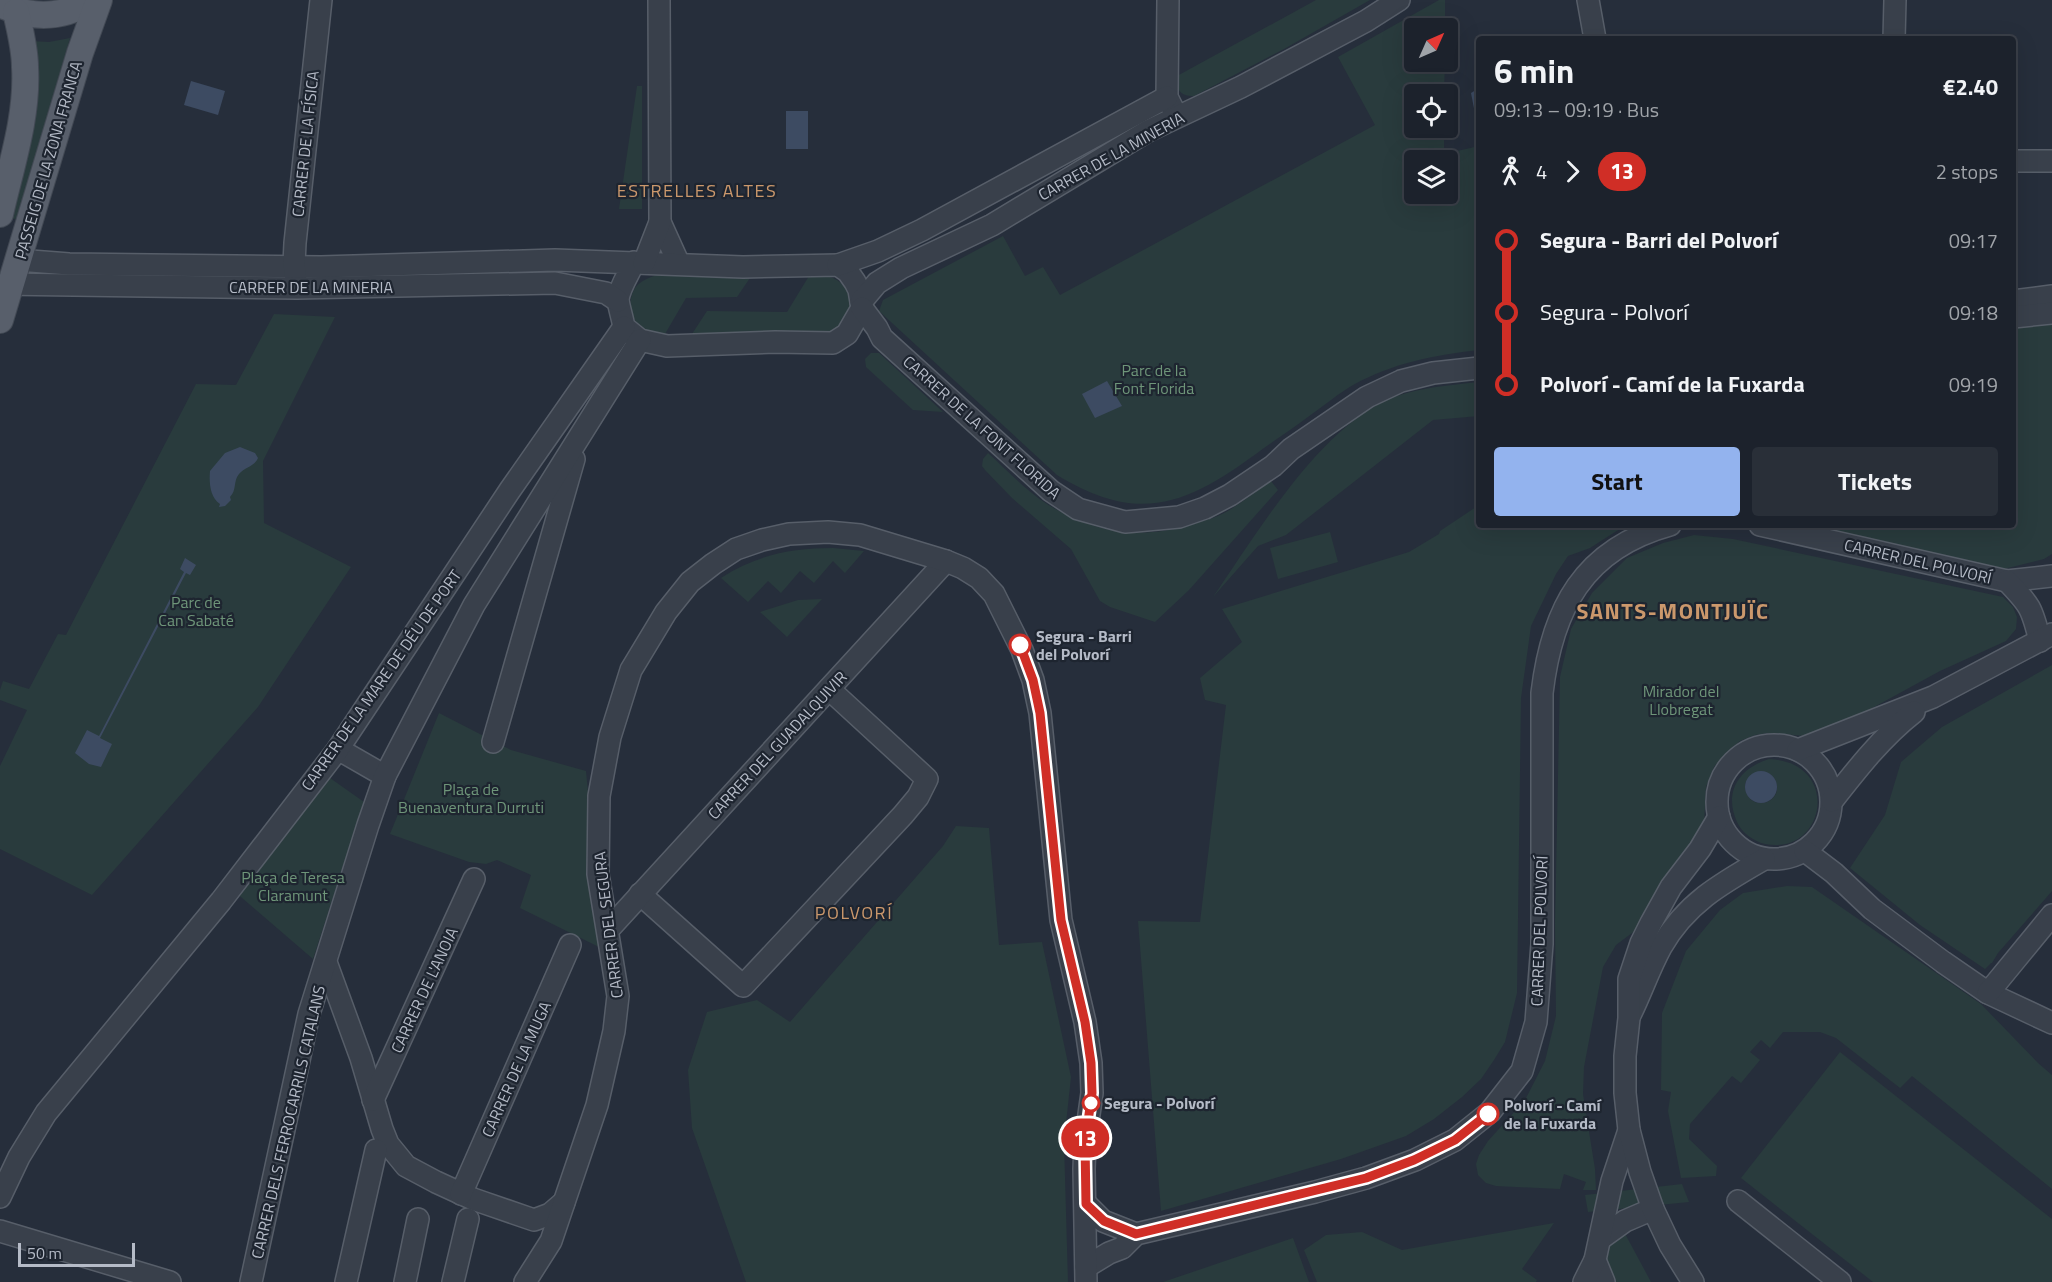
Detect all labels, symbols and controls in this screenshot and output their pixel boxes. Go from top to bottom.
north arrow [1404,18,1458,72]
map controls [1404,18,1458,204]
text: 6 min [1494,46,1574,96]
street label: PASSEIG DE LA ZONA FRANCA [8,58,88,262]
street label: CARRER DE LA FÍSICA [285,69,325,218]
text: €2.40 [1943,70,1998,104]
button: locate [1404,84,1458,138]
text: 09:13 – 09:19 · Bus [1494,94,1659,125]
street label: CARRER DE LA MINERIA [1033,106,1189,206]
button: layers [1404,150,1458,204]
icon: walk [1494,155,1527,188]
icon: forward [1556,155,1589,188]
text: 13 [1610,155,1634,187]
text: 4 [1536,156,1547,187]
text: 2 stops [1936,156,1998,187]
district label: ESTRELLES ALTES [617,177,777,204]
text: Segura - Barri del Polvorí [1540,223,1778,257]
text: 09:17 [1949,225,1998,256]
street label: CARRER DE LA MINERIA [229,275,393,299]
text: Segura - Polvorí [1540,295,1688,329]
text: 09:18 [1949,297,1998,328]
street label: CARRER DE LA FONT FLORIDA [898,350,1067,505]
park label: Parc de la Font Florida [1114,358,1194,400]
text: Polvorí - Camí de la Fuxarda [1540,367,1805,401]
text: 09:19 [1949,369,1998,400]
button: Start [1494,447,1740,516]
button: Tickets [1752,447,1998,516]
street label: CARRER DEL POLVORÍ [1842,532,1995,590]
street label: CARRER DE LA MARE DE DÉU DE PORT [295,564,467,796]
park label: Parc de Can Sabaté [158,590,234,632]
district label: SANTS-MONTJUÏC [1577,594,1769,628]
place label: Segura - Barri del Polvorí [1036,624,1132,666]
marker: Segura - Barri del Polvorí [1009,634,1031,656]
street label: CARRER DEL GUADALQUIVIR [702,665,852,824]
park label: Mirador del Llobregat [1643,679,1719,721]
park label: Plaça de Buenaventura Durruti [398,777,544,819]
street label: CARRER DEL SEGURA [587,850,629,1000]
street label: CARRER DEL POLVORÍ [1524,854,1554,1007]
park label: Plaça de Teresa Claramunt [241,865,345,907]
district label: POLVORÍ [815,899,893,926]
street label: CARRER DE L'ANOIA [384,923,464,1057]
street label: CARRER DELS FERROCARRILS CATALANS [245,983,331,1261]
street label: CARRER DE LA MUGA [475,997,557,1141]
place label: Segura - Polvorí [1104,1091,1217,1115]
place label: Polvorí - Camí de la Fuxarda [1504,1093,1603,1135]
marker: Segura - Polvorí [1082,1094,1100,1112]
marker: Polvorí - Camí de la Fuxarda [1477,1103,1499,1125]
line badge: 13 [1058,1118,1112,1158]
text: 13 [1073,1122,1097,1154]
scale bar [18,1240,135,1268]
text: 50 m [27,1241,62,1265]

